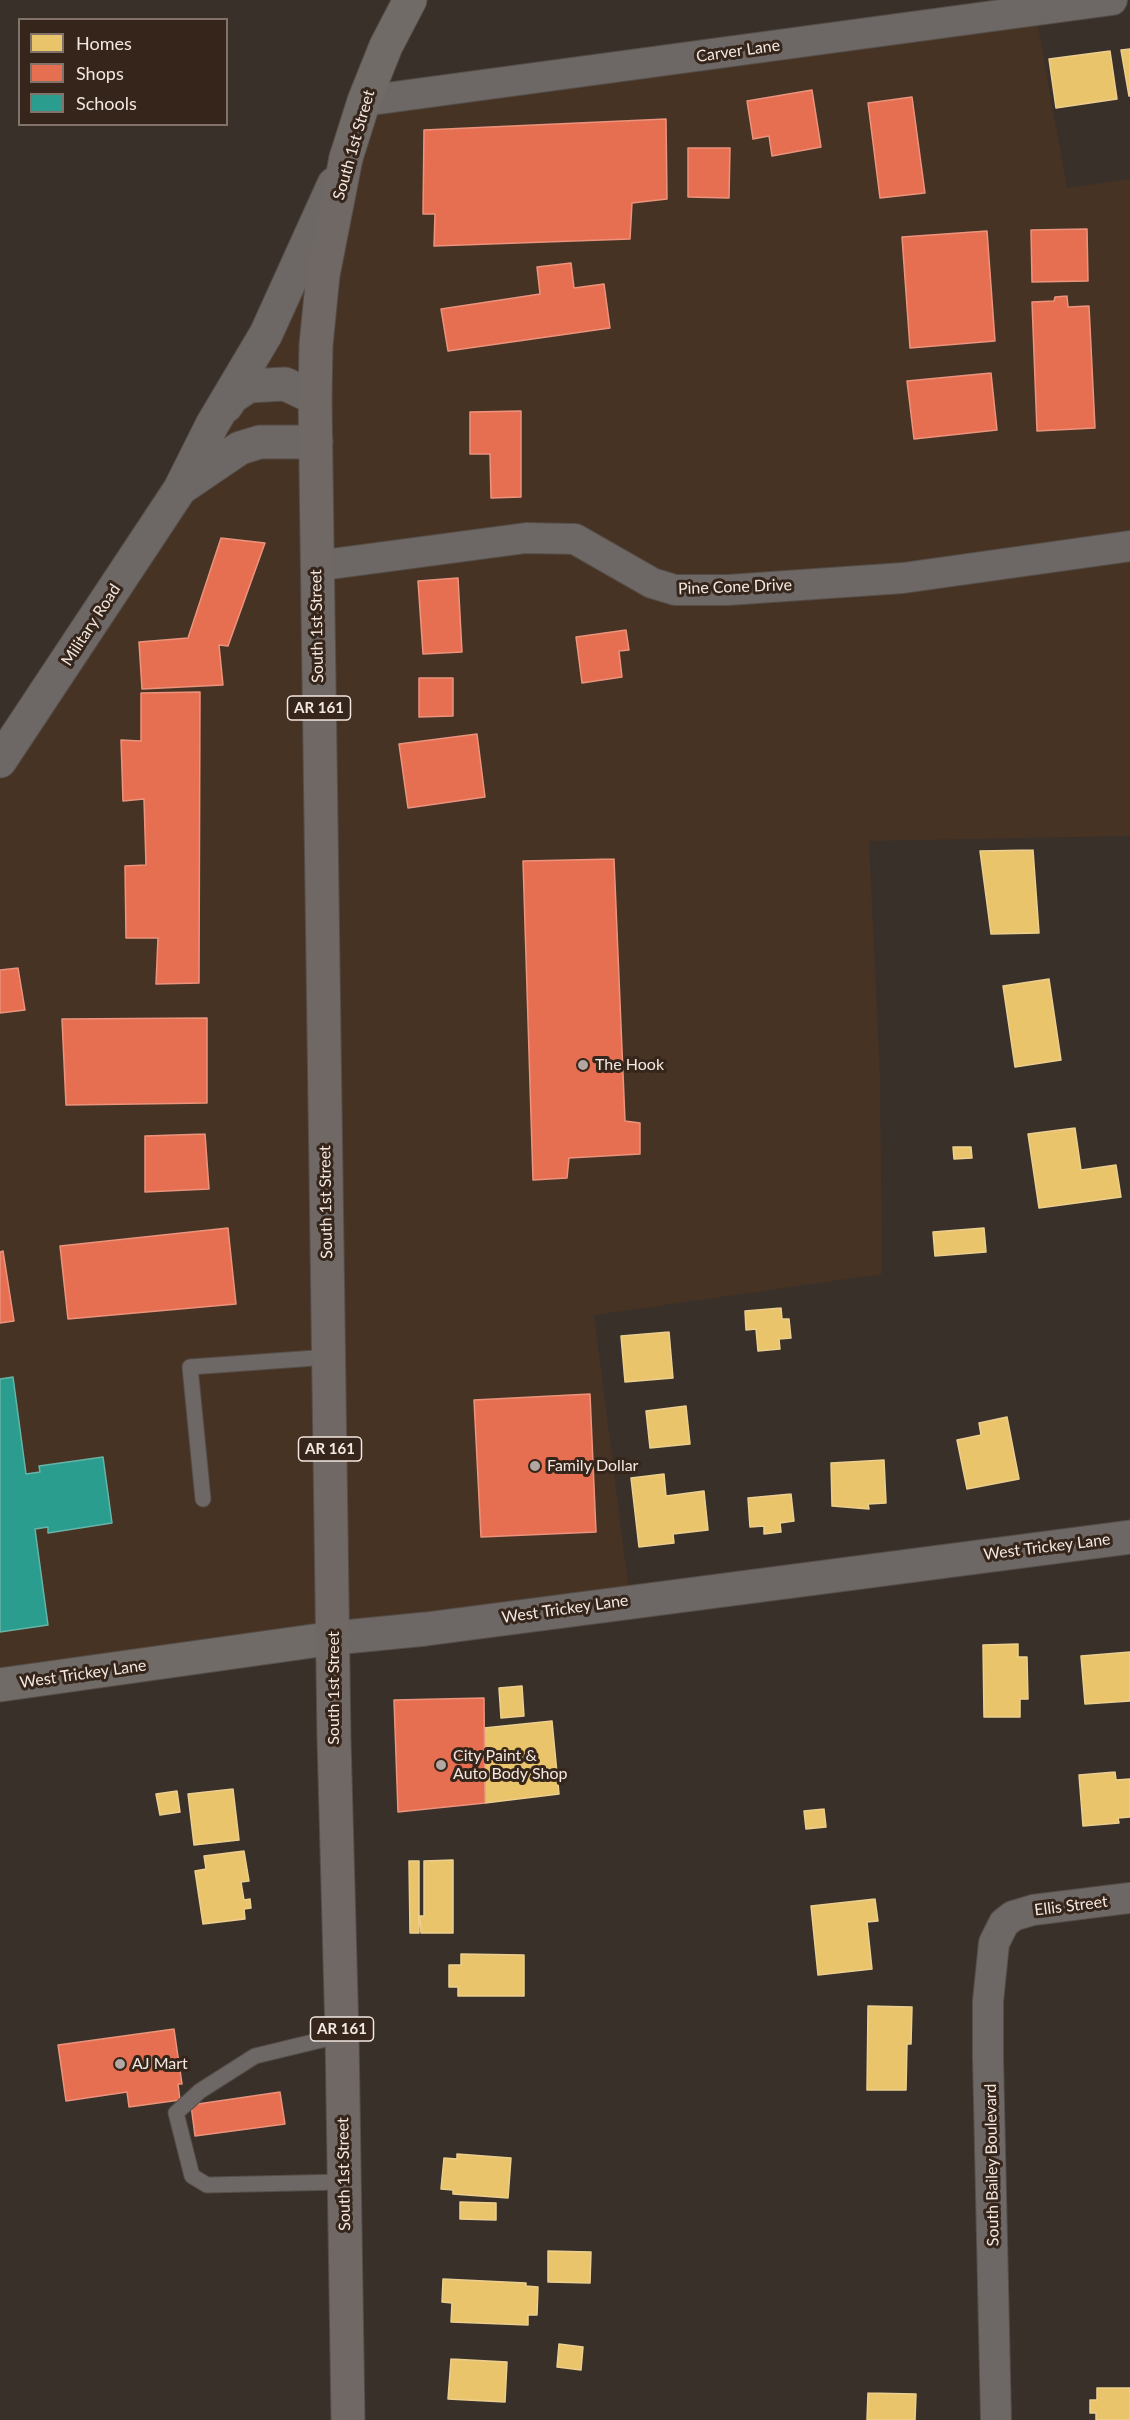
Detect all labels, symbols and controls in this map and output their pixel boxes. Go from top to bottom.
legend [18,18,228,126]
text: Homes [76,32,132,54]
street label: Carver Lane [695,36,781,66]
text: Shops [76,62,124,84]
street label: South 1st Street [329,88,379,202]
text: Schools [76,92,137,114]
street label: South 1st Street [306,569,328,683]
street label: Pine Cone Drive [678,575,792,599]
street label: Military Road [57,581,125,669]
road number: AR 161 [288,696,350,720]
place label: The Hook [595,1055,664,1075]
marker: The Hook [576,1058,590,1072]
street label: South 1st Street [315,1145,337,1259]
road number: AR 161 [298,1437,362,1461]
place label: Family Dollar [547,1456,638,1476]
marker: Family Dollar [528,1459,542,1473]
street label: West Trickey Lane [982,1530,1112,1564]
street label: West Trickey Lane [500,1591,630,1627]
street label: South 1st Street [324,1631,344,1745]
street label: West Trickey Lane [18,1656,148,1692]
place label: City Paint & Auto Body Shop [453,1746,568,1784]
marker: City Paint & Auto Body Shop [434,1758,448,1772]
street label: Ellis Street [1033,1892,1109,1920]
road number: AR 161 [310,2017,374,2041]
place label: AJ Mart [132,2054,188,2074]
marker: AJ Mart [113,2057,127,2071]
street label: South Bailey Boulevard [981,2084,1003,2246]
street label: South 1st Street [333,2117,355,2231]

